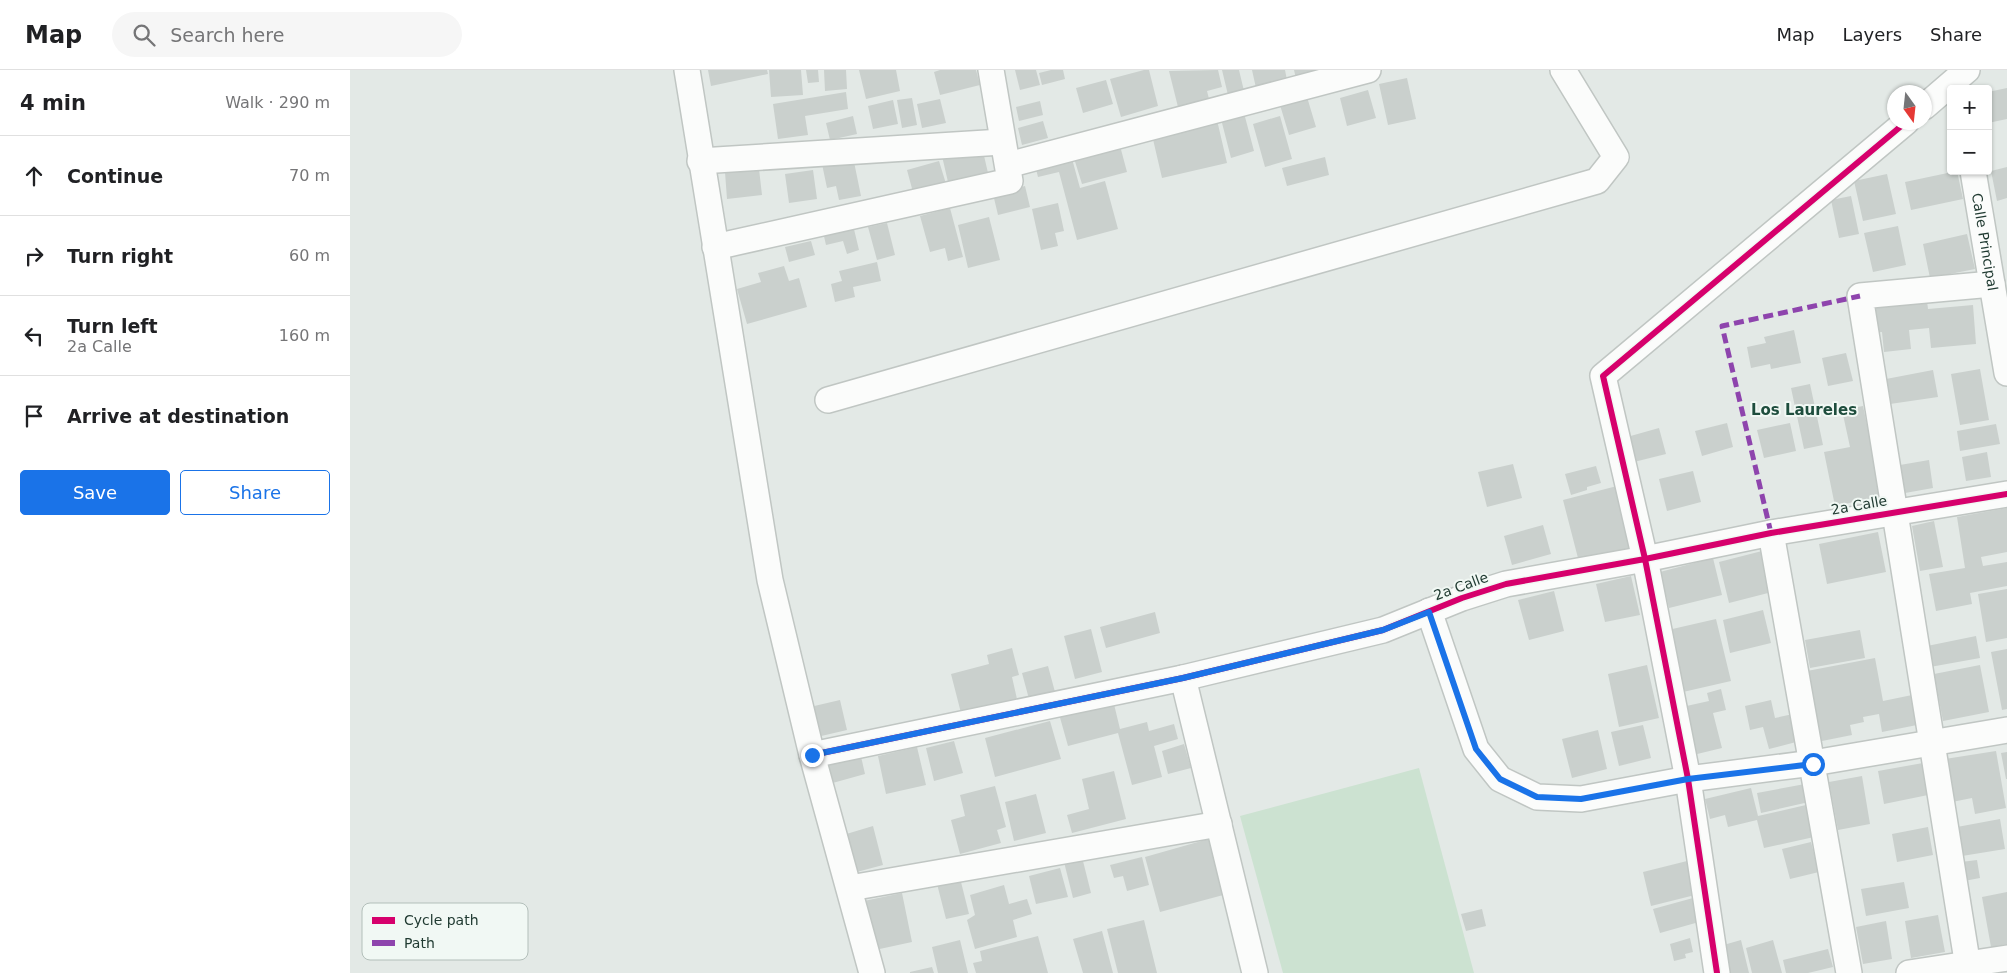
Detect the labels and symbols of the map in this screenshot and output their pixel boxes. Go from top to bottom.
north arrow [1887,85,1932,130]
street label: Calle Principal [1969,192,2001,292]
district label: Los Laureles [1751,401,1857,419]
street label: 2a Calle [1830,492,1888,518]
street label: 2a Calle [1432,569,1490,603]
route end [801,744,824,767]
route start [1802,753,1825,776]
legend [362,903,528,960]
text: Cycle path [404,912,479,928]
text: Path [404,935,435,951]

